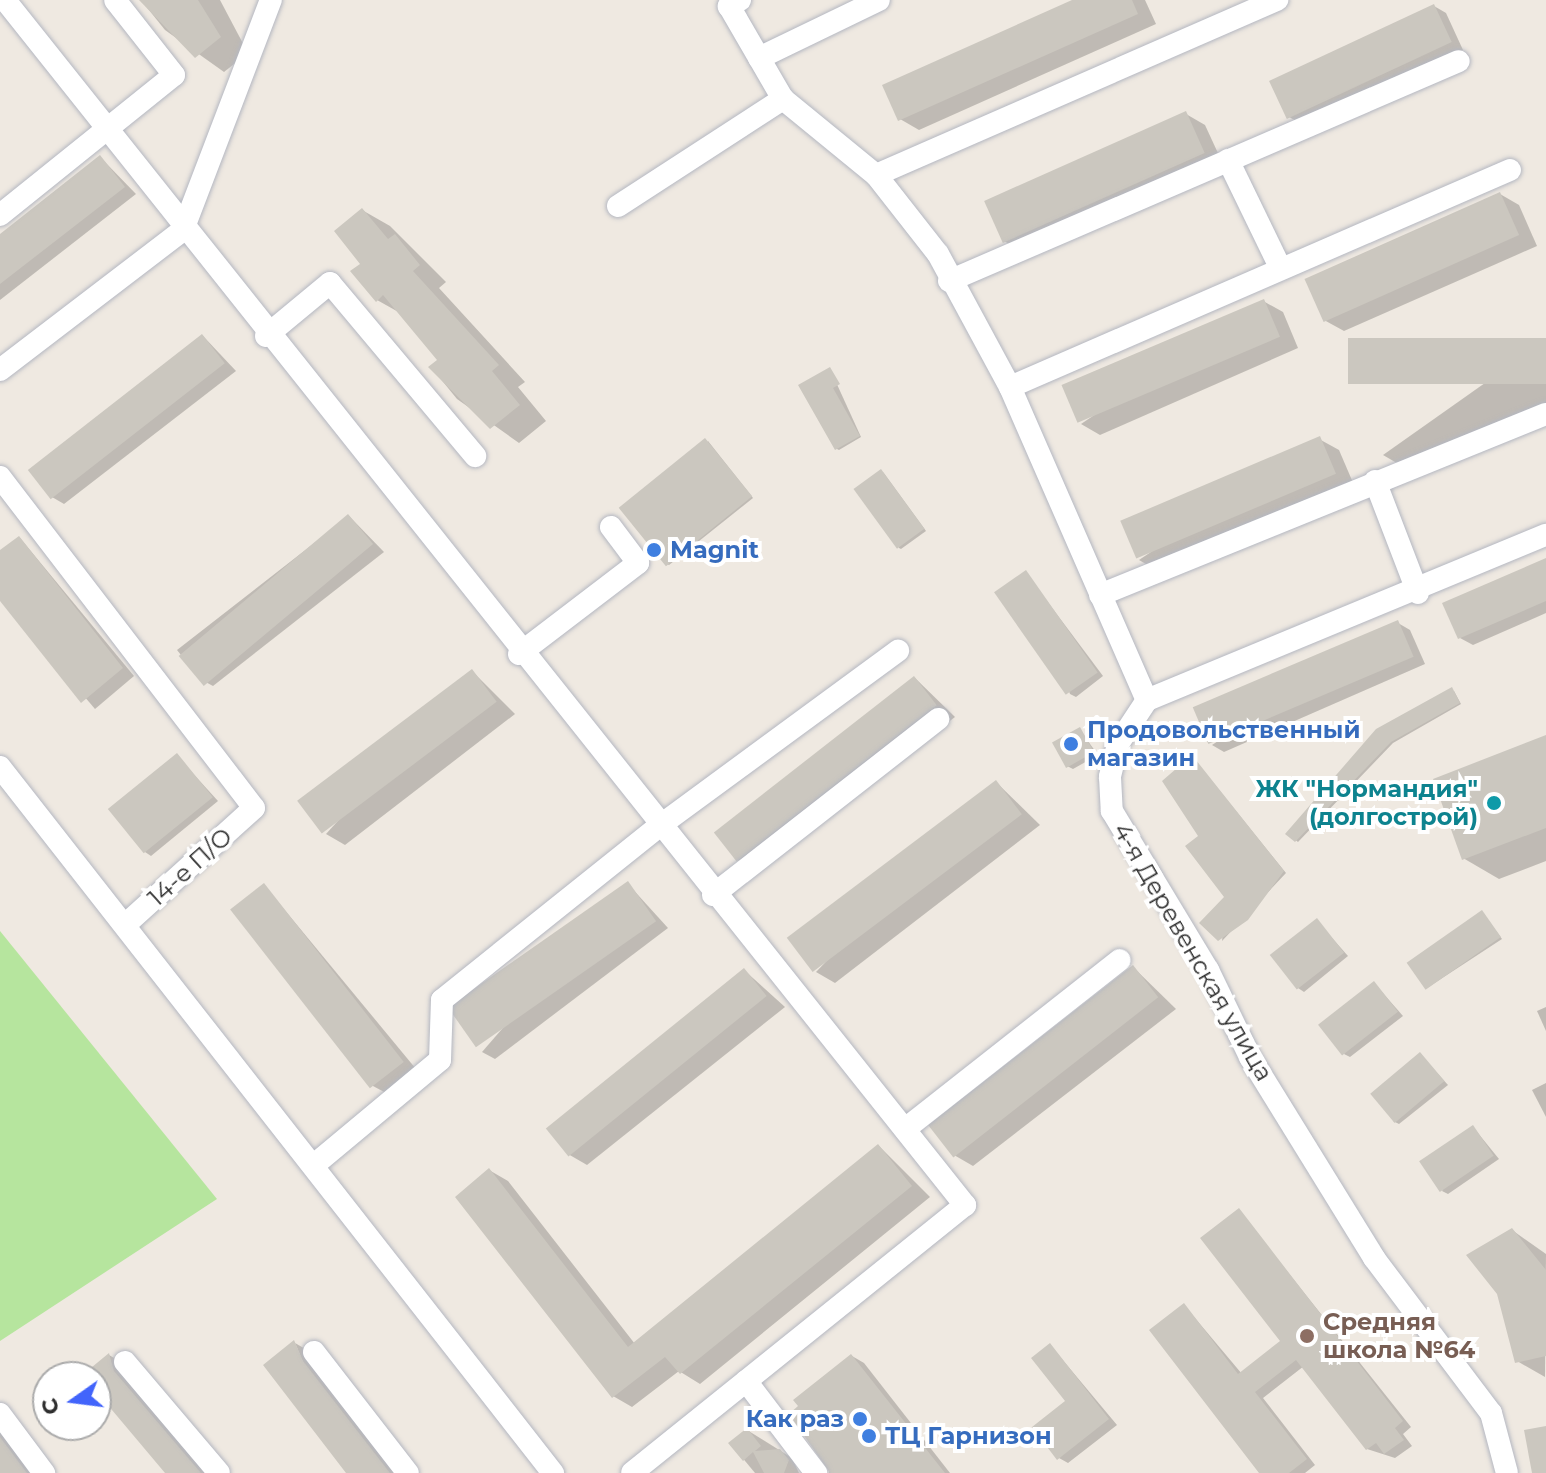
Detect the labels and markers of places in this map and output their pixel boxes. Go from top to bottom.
place label: Magnit [670,536,759,564]
marker: Magnit [645,541,663,559]
place label: Продовольственный магазин [1087,716,1360,772]
marker: Продовольственный магазин [1062,735,1080,753]
place label: ЖК "Нормандия" (долгострой) [1256,775,1478,831]
marker: ЖК "Нормандия" (долгострой) [1485,794,1503,812]
place label: Средняя школа №64 [1323,1308,1475,1364]
marker: Средняя школа №64 [1298,1327,1316,1345]
place label: Как раз [746,1405,844,1433]
marker: Как раз [851,1410,869,1428]
place label: ТЦ Гарнизон [885,1422,1052,1450]
marker: ТЦ Гарнизон [860,1427,878,1445]

